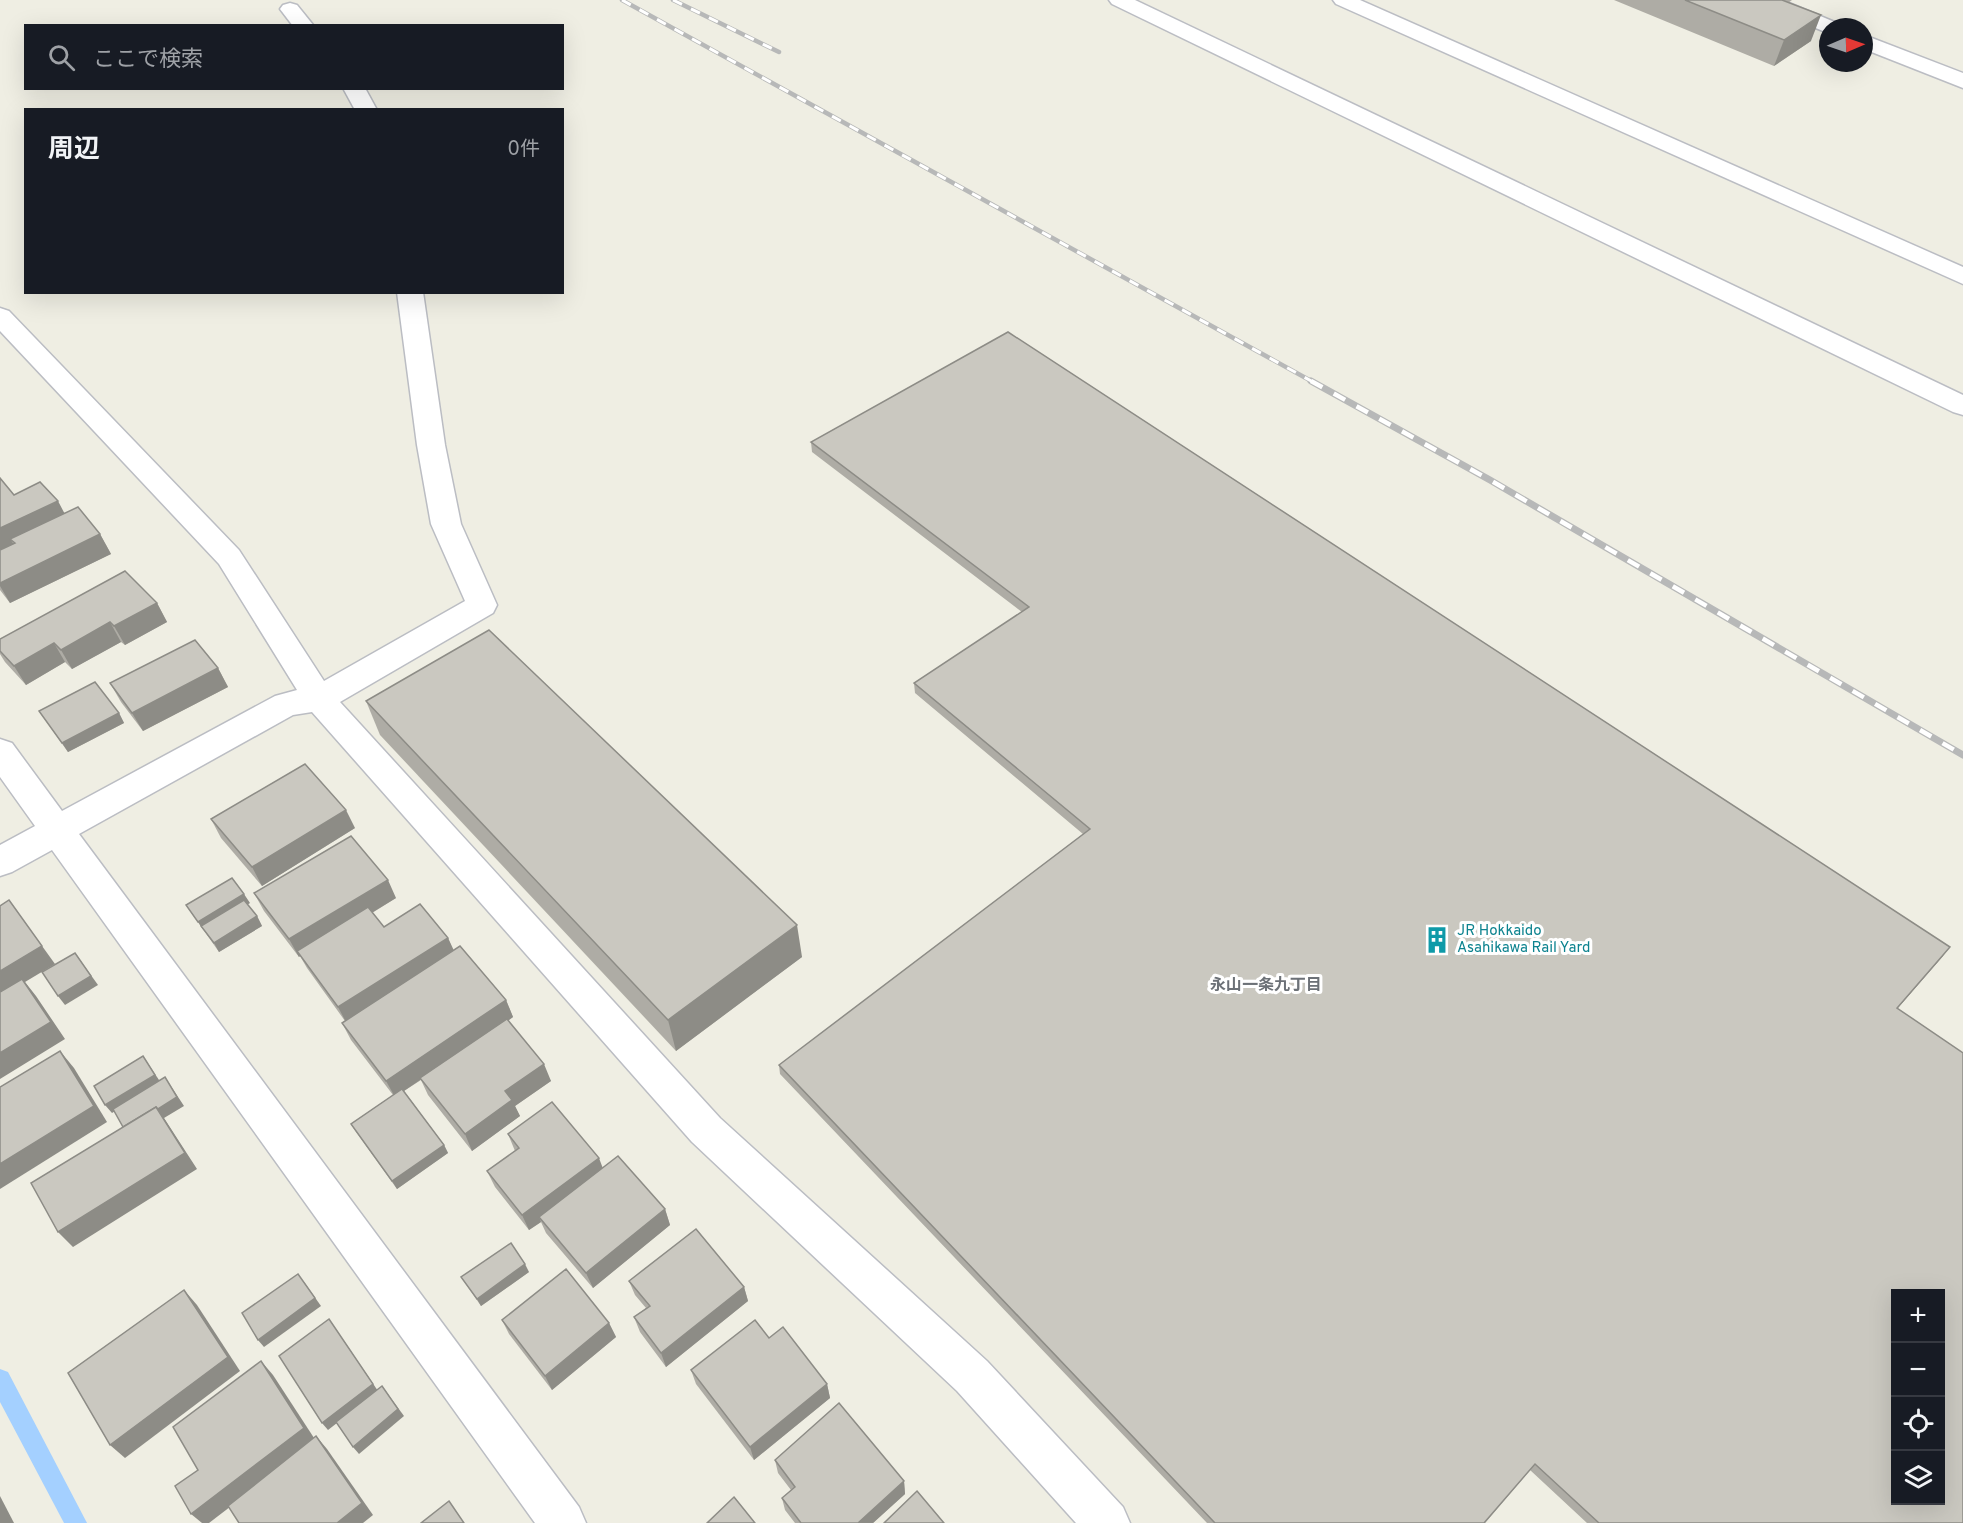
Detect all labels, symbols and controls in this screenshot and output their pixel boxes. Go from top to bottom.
north arrow [1819,18,1873,72]
search box [24,24,564,90]
icon: search [45,41,78,74]
text: ここで検索 [93,47,203,74]
text: 周辺 [48,134,100,167]
text: 0件 [507,137,540,163]
place label: JR Hokkaido Asahikawa Rail Yard [1457,922,1590,958]
building icon: JR Hokkaido Asahikawa Rail Yard [1422,925,1452,955]
district label: 永山一条九丁目 [1210,976,1322,996]
map controls [1891,1289,1945,1505]
button: + [1891,1289,1945,1343]
button: − [1891,1343,1945,1397]
button: locate [1891,1397,1945,1451]
button: layers [1891,1451,1945,1505]

